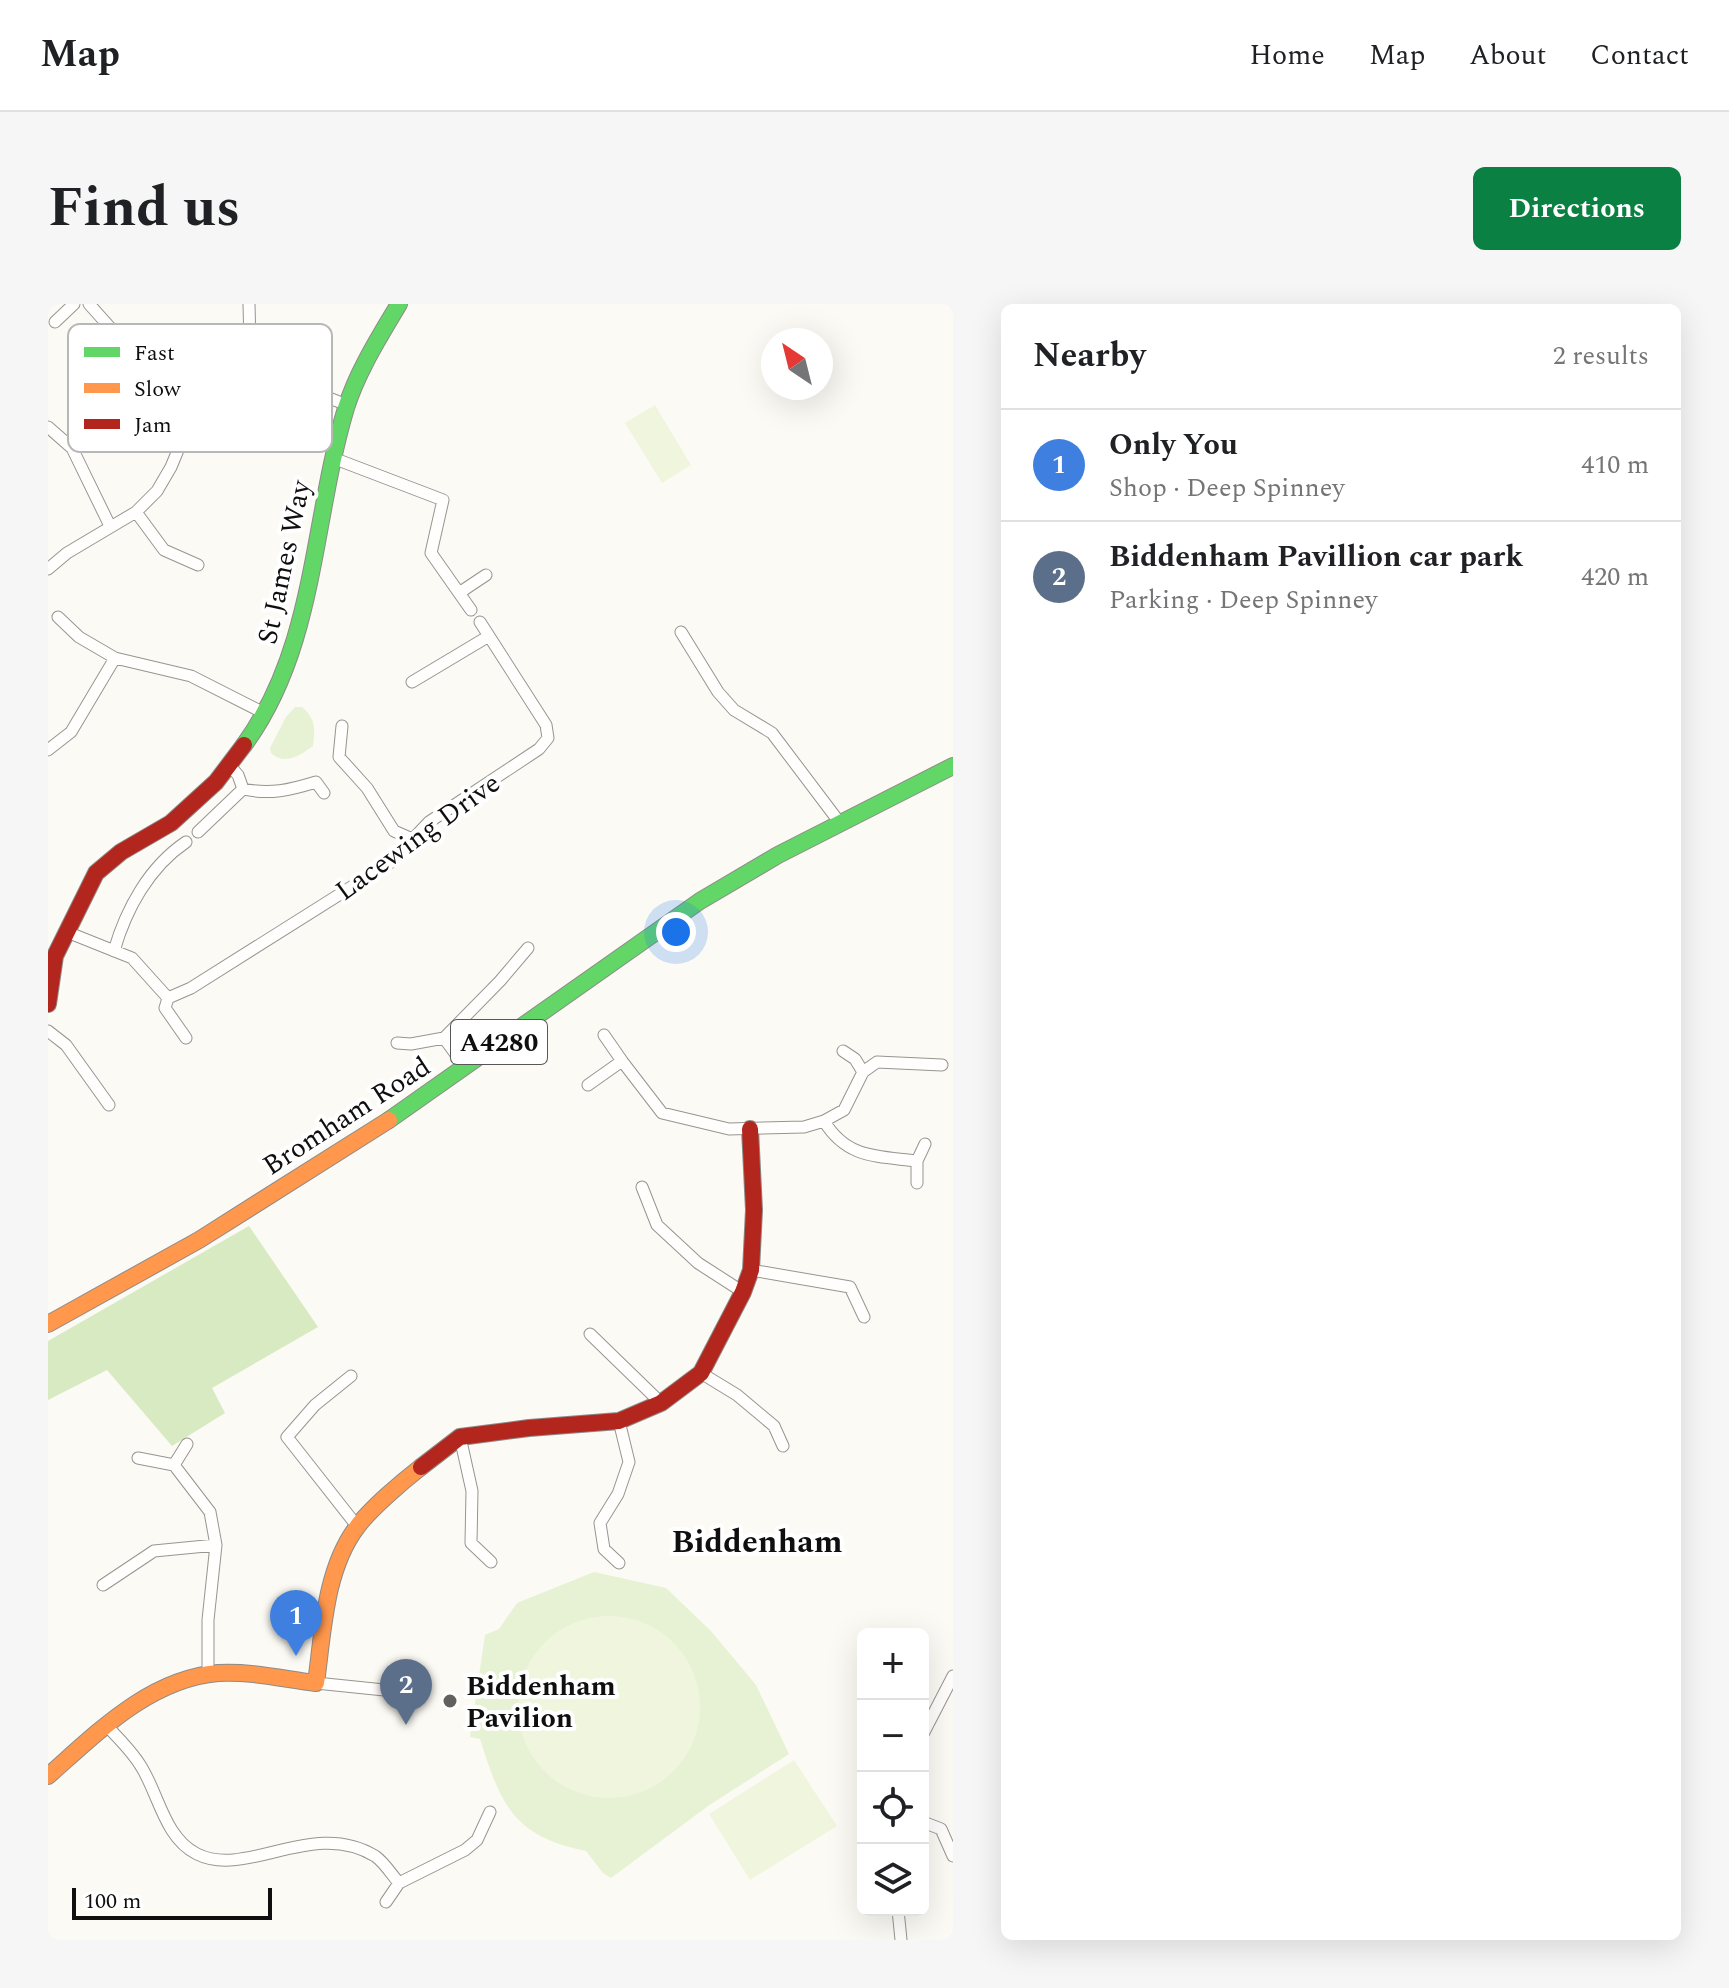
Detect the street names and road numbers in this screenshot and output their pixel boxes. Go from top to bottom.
street label: St James Way [246,475,323,648]
street label: Lacewing Drive [326,762,509,912]
road number: A4280 [451,1020,547,1064]
street label: Bromham Road [254,1046,439,1187]

